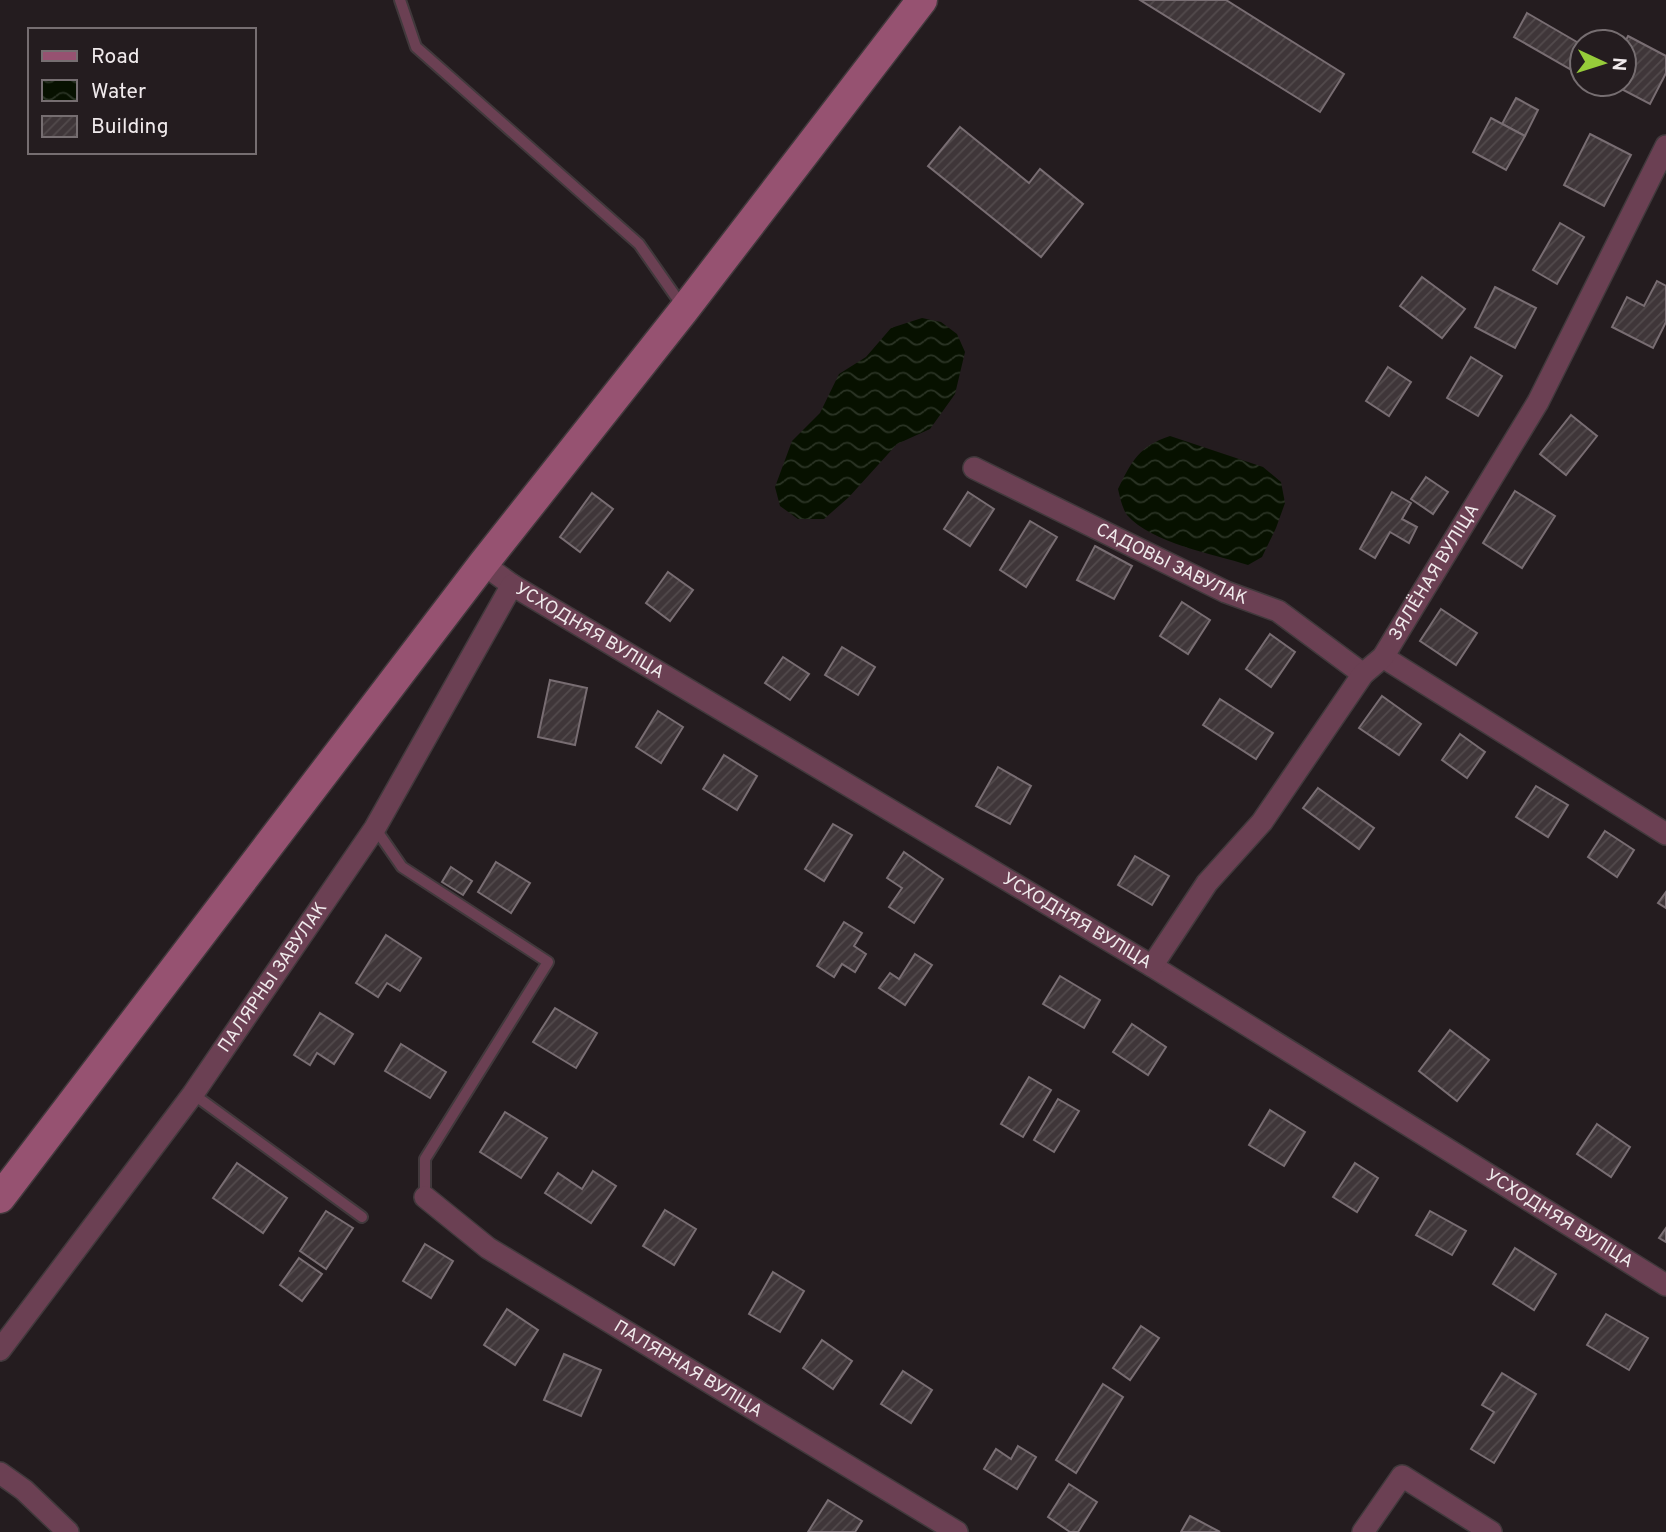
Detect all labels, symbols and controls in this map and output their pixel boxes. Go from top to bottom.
legend [28,28,256,154]
north arrow [1568,28,1638,98]
text: Road [91,44,140,71]
text: N [1606,56,1630,72]
text: Water [91,79,146,106]
text: Building [91,114,169,141]
street label: ЗЯЛЁНАЯ ВУЛІЦА [1384,500,1485,645]
street label: САДОВЫ ЗАВУЛАК [1092,518,1251,610]
street label: УСХОДНЯЯ ВУЛІЦА [511,578,668,684]
street label: УСХОДНЯЯ ВУЛІЦА [998,868,1156,975]
street label: ПАЛЯРНЫ ЗАВУЛАК [213,897,333,1057]
street label: УСХОДНЯЯ ВУЛІЦА [1481,1164,1638,1273]
street label: ПАЛЯРНАЯ ВУЛІЦА [609,1315,767,1423]

